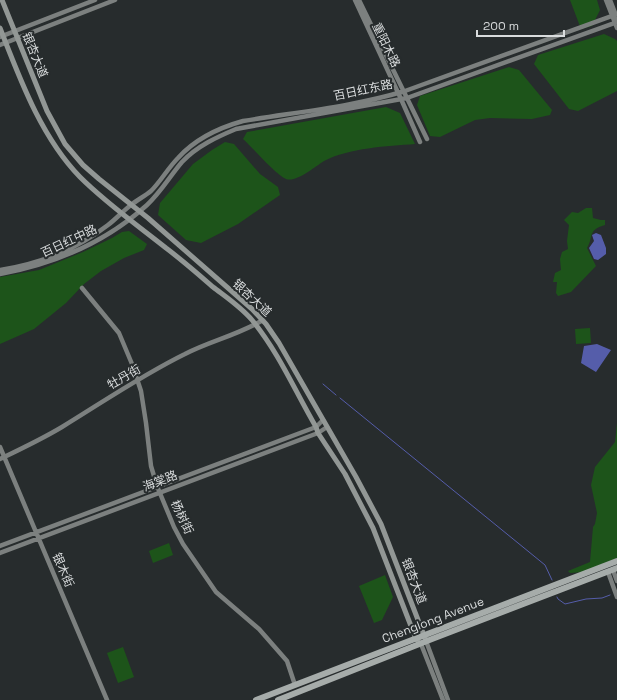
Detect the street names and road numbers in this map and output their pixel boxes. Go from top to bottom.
street label: 重阳木路 [368,20,404,70]
street label: 银杏大道 [19,30,51,80]
street label: 百日红东路 [332,76,394,104]
street label: 百日红中路 [38,221,100,261]
street label: 银杏大道 [229,276,275,320]
street label: 牡丹街 [104,361,144,393]
street label: 海棠路 [140,467,180,495]
street label: 杨树街 [167,497,197,537]
street label: 银木街 [49,550,77,590]
street label: 银杏大道 [398,556,430,606]
street label: Chenglong Avenue [380,593,486,647]

